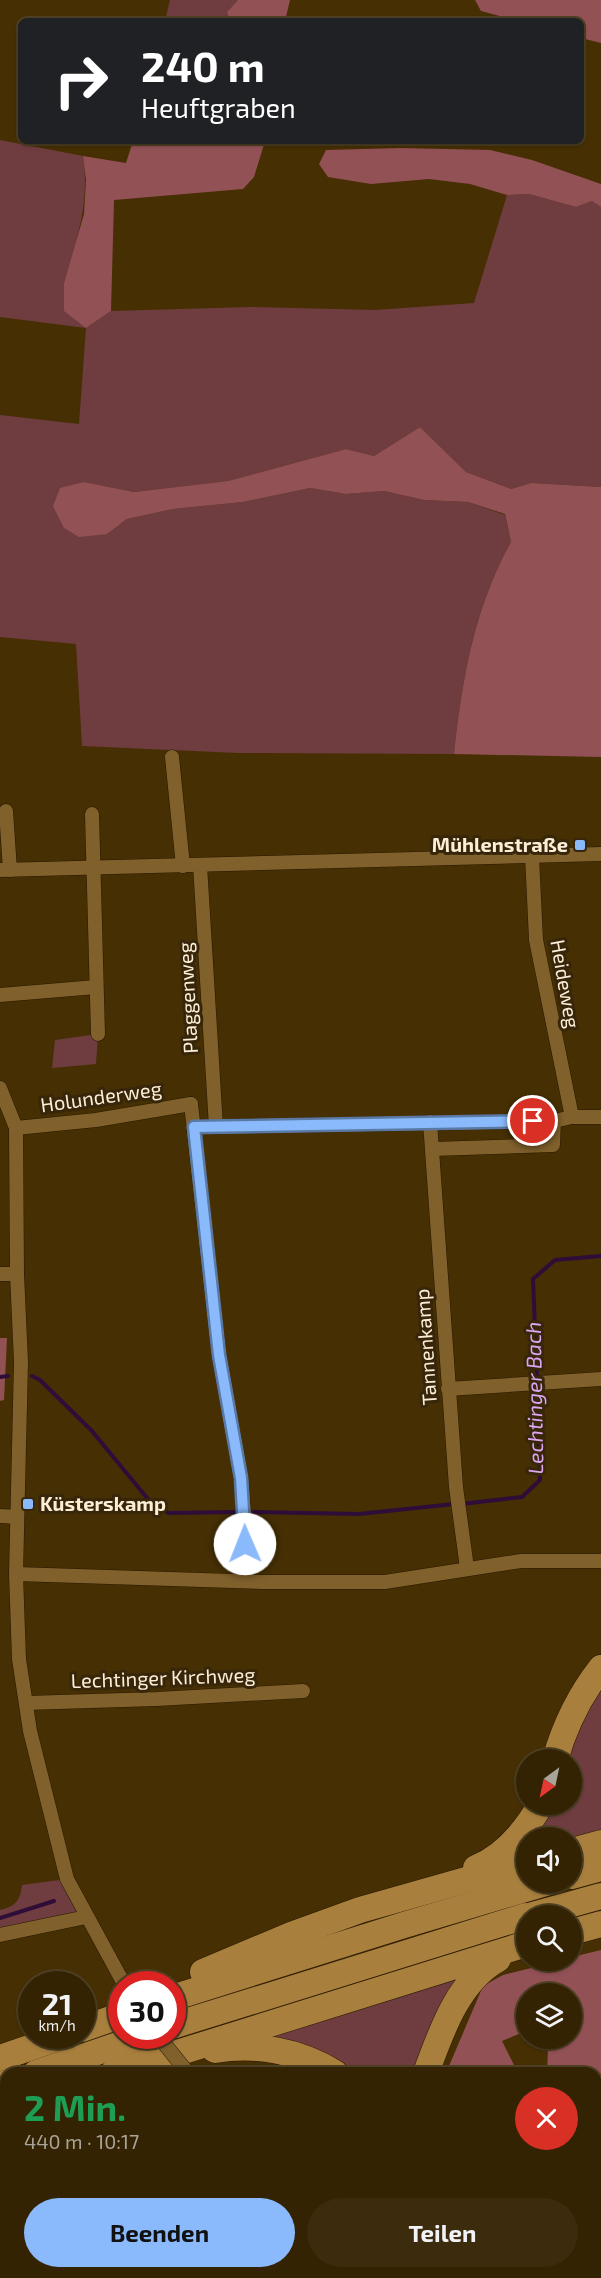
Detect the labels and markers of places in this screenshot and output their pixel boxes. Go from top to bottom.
place label: Mühlenstraße [432,832,568,856]
marker: Mühlenstraße [573,838,587,852]
pin [507,1095,558,1146]
place label: Küsterskamp [40,1491,166,1515]
marker: Küsterskamp [21,1497,35,1511]

